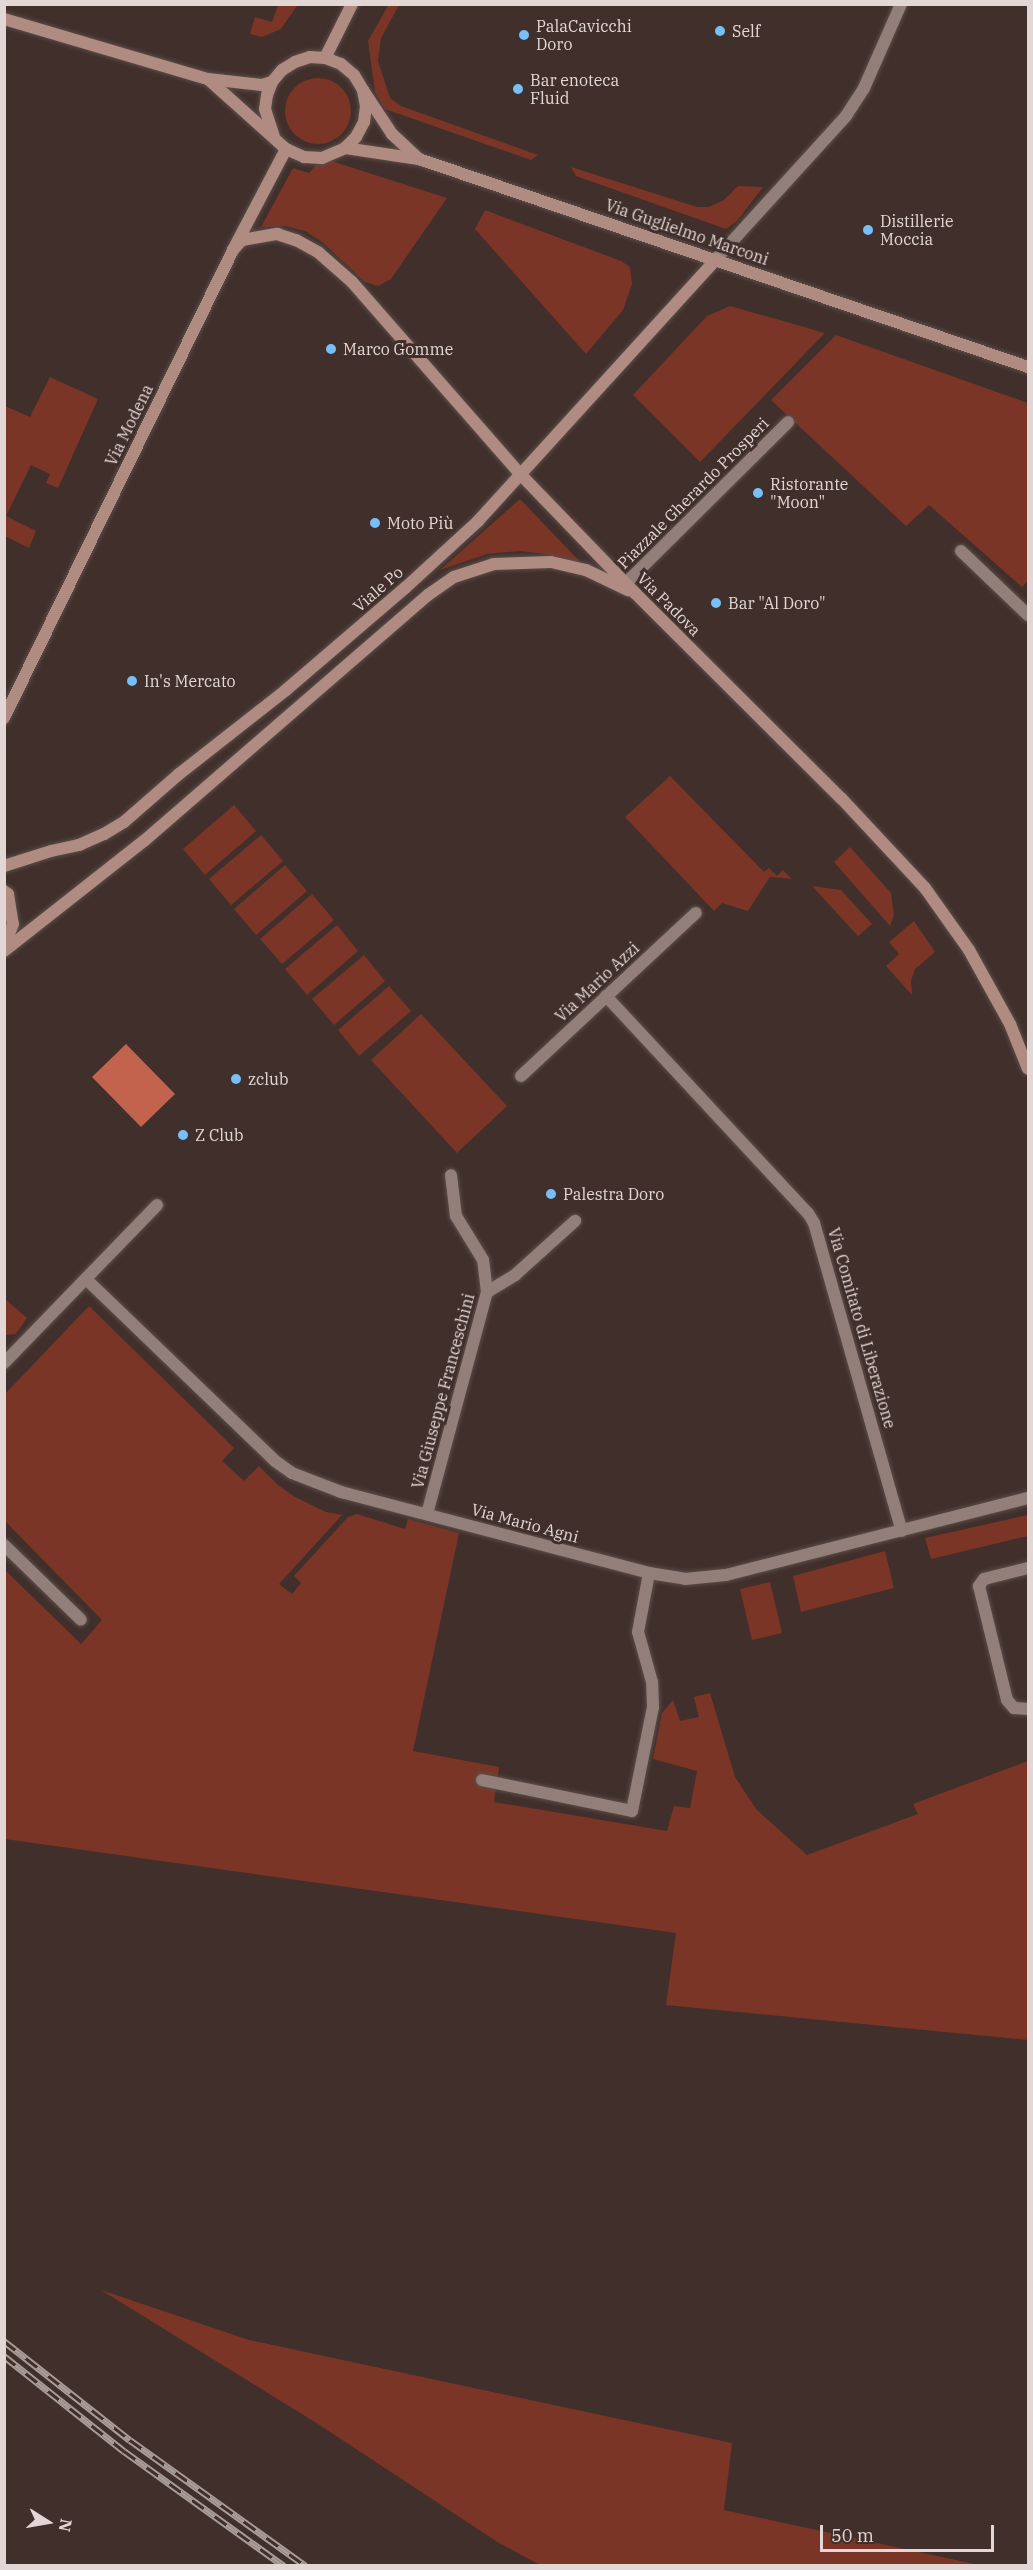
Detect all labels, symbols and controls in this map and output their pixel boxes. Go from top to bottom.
place label: PalaCavicchi Doro [536,16,632,54]
place label: Self [732,21,760,41]
marker: Self [713,24,727,38]
marker: PalaCavicchi Doro [517,28,531,42]
place label: Bar enoteca Fluid [530,70,619,108]
marker: Bar enoteca Fluid [511,82,525,96]
street label: Via Guglielmo Marconi [603,195,771,269]
place label: Distillerie Moccia [880,211,954,249]
marker: Distillerie Moccia [861,223,875,237]
place label: Marco Gomme [343,339,453,359]
marker: Marco Gomme [324,342,338,356]
street label: Via Modena [101,381,157,469]
street label: Piazzale Gherardo Prosperi [613,413,773,573]
place label: Ristorante "Moon" [770,474,848,512]
marker: Ristorante "Moon" [751,486,765,500]
place label: Moto Più [387,513,453,533]
marker: Moto Più [368,516,382,530]
street label: Viale Po [349,562,407,616]
street label: Via Padova [633,568,705,640]
place label: Bar "Al Doro" [728,593,826,613]
marker: Bar "Al Doro" [709,596,723,610]
place label: In's Mercato [144,671,236,691]
marker: In's Mercato [125,674,139,688]
street label: Via Mario Azzi [551,938,643,1026]
place label: zclub [248,1069,288,1089]
marker: zclub [229,1072,243,1086]
place label: Z Club [195,1125,244,1145]
marker: Z Club [176,1128,190,1142]
place label: Palestra Doro [563,1184,664,1204]
marker: Palestra Doro [544,1187,558,1201]
street label: Via Comitato di Liberazione [824,1225,900,1431]
street label: Via Giuseppe Franceschini [408,1291,478,1491]
street label: Via Mario Agni [469,1499,581,1547]
north arrow [18,2492,78,2552]
scale bar [823,2513,997,2551]
text: N [55,2517,77,2534]
text: 50 m [831,2524,874,2547]

